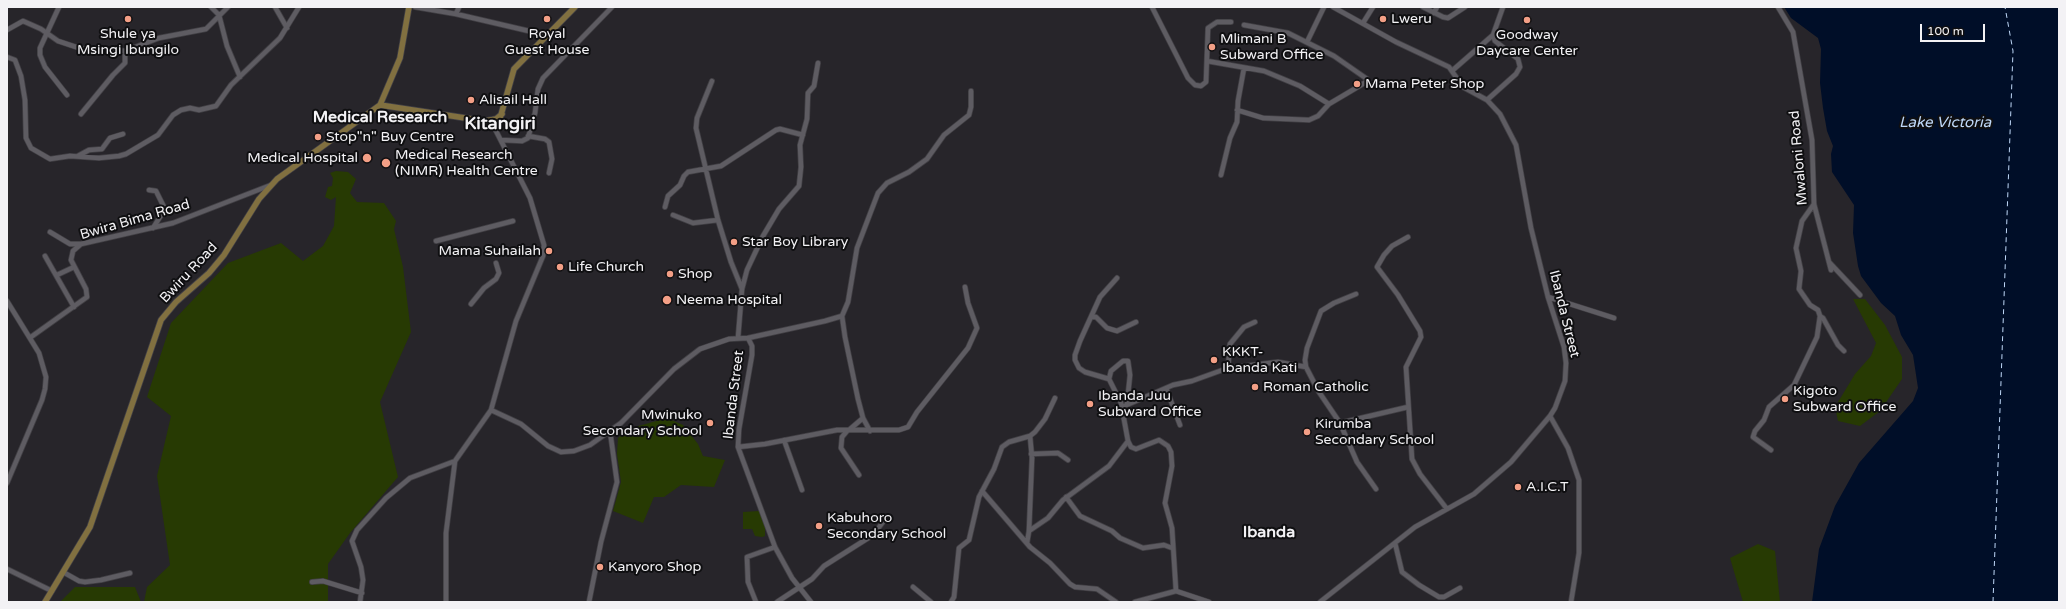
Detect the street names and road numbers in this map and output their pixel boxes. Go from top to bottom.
street label: Mwaloni Road [1786,110,1812,206]
street label: Bwira Bima Road [78,196,192,244]
street label: Bwiru Road [157,239,221,307]
street label: Ibanda Street [1545,269,1583,359]
street label: Ibanda Street [720,350,748,440]

